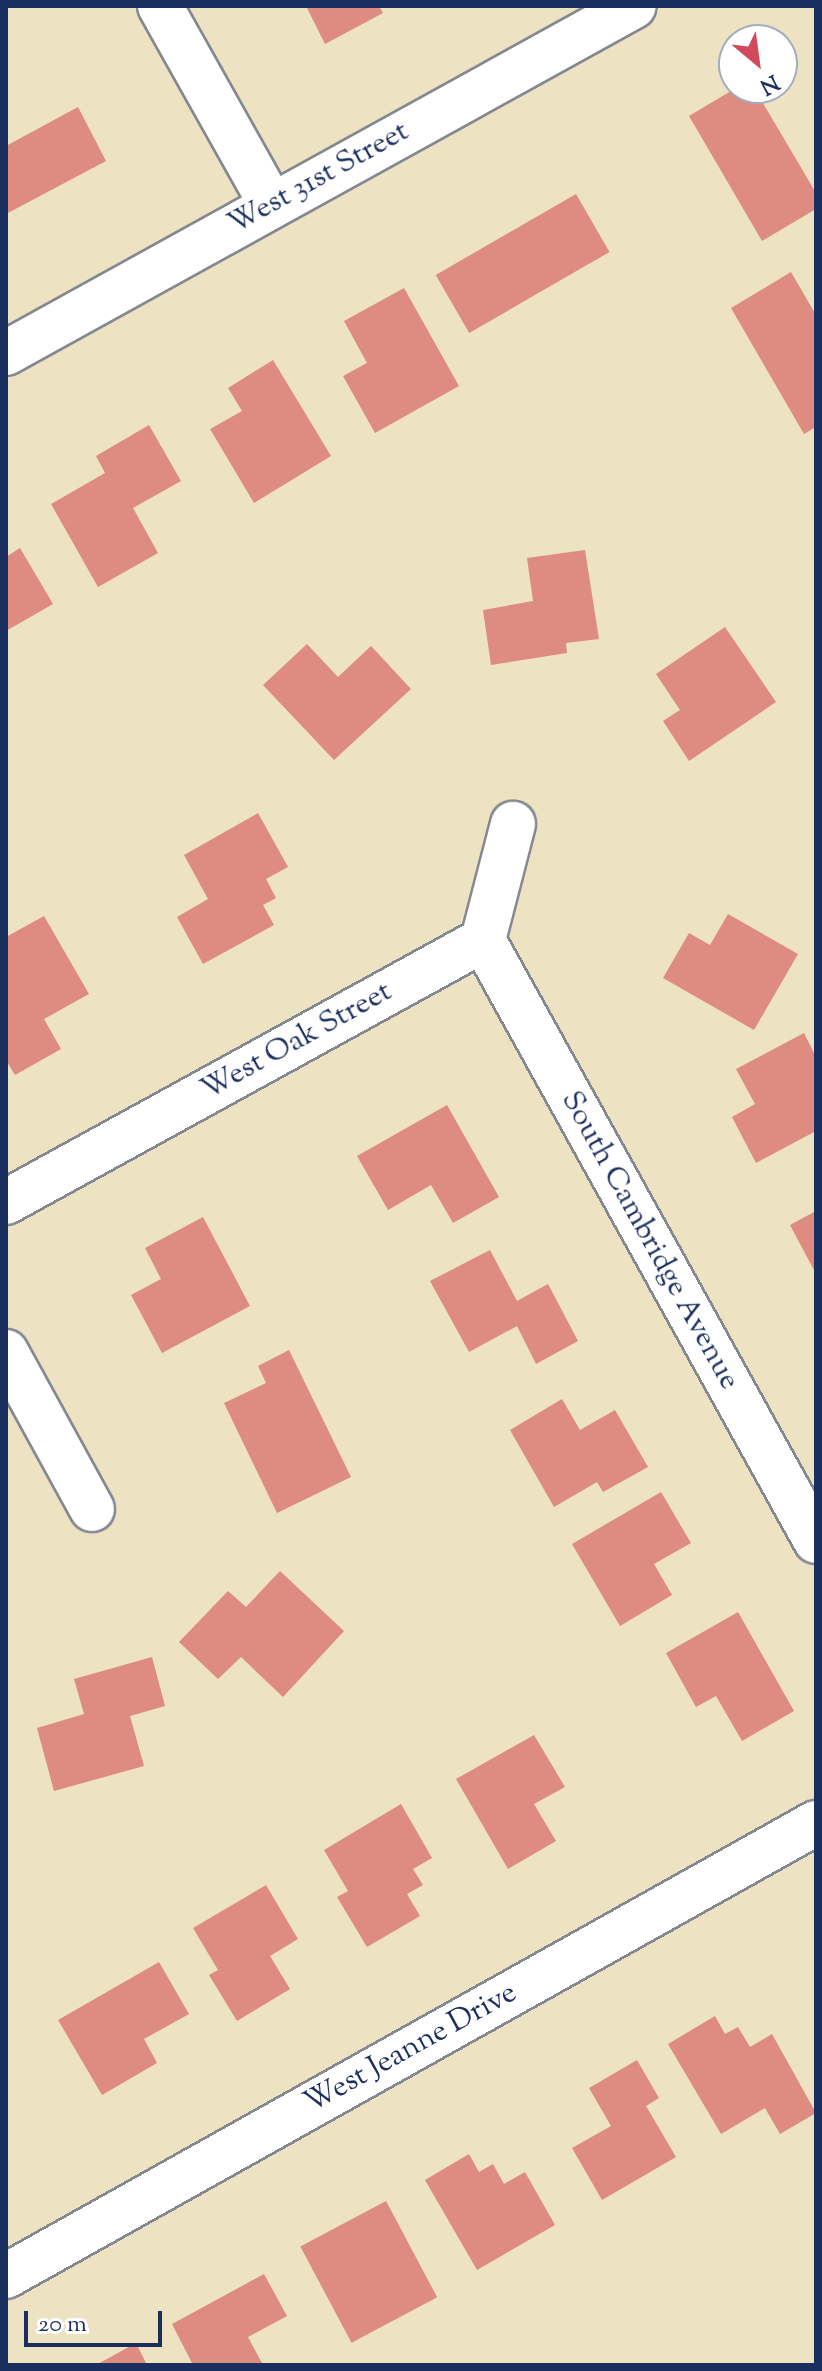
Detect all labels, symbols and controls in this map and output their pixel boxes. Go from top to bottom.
north arrow [718,24,798,104]
text: N [753,65,784,101]
street label: West 31st Street [222,115,416,243]
street label: West Oak Street [195,975,399,1109]
street label: South Cambridge Avenue [552,1085,746,1397]
street label: West Jeanne Drive [299,1976,523,2122]
scale bar [28,2295,166,2345]
text: 20 m [38,2308,87,2342]

